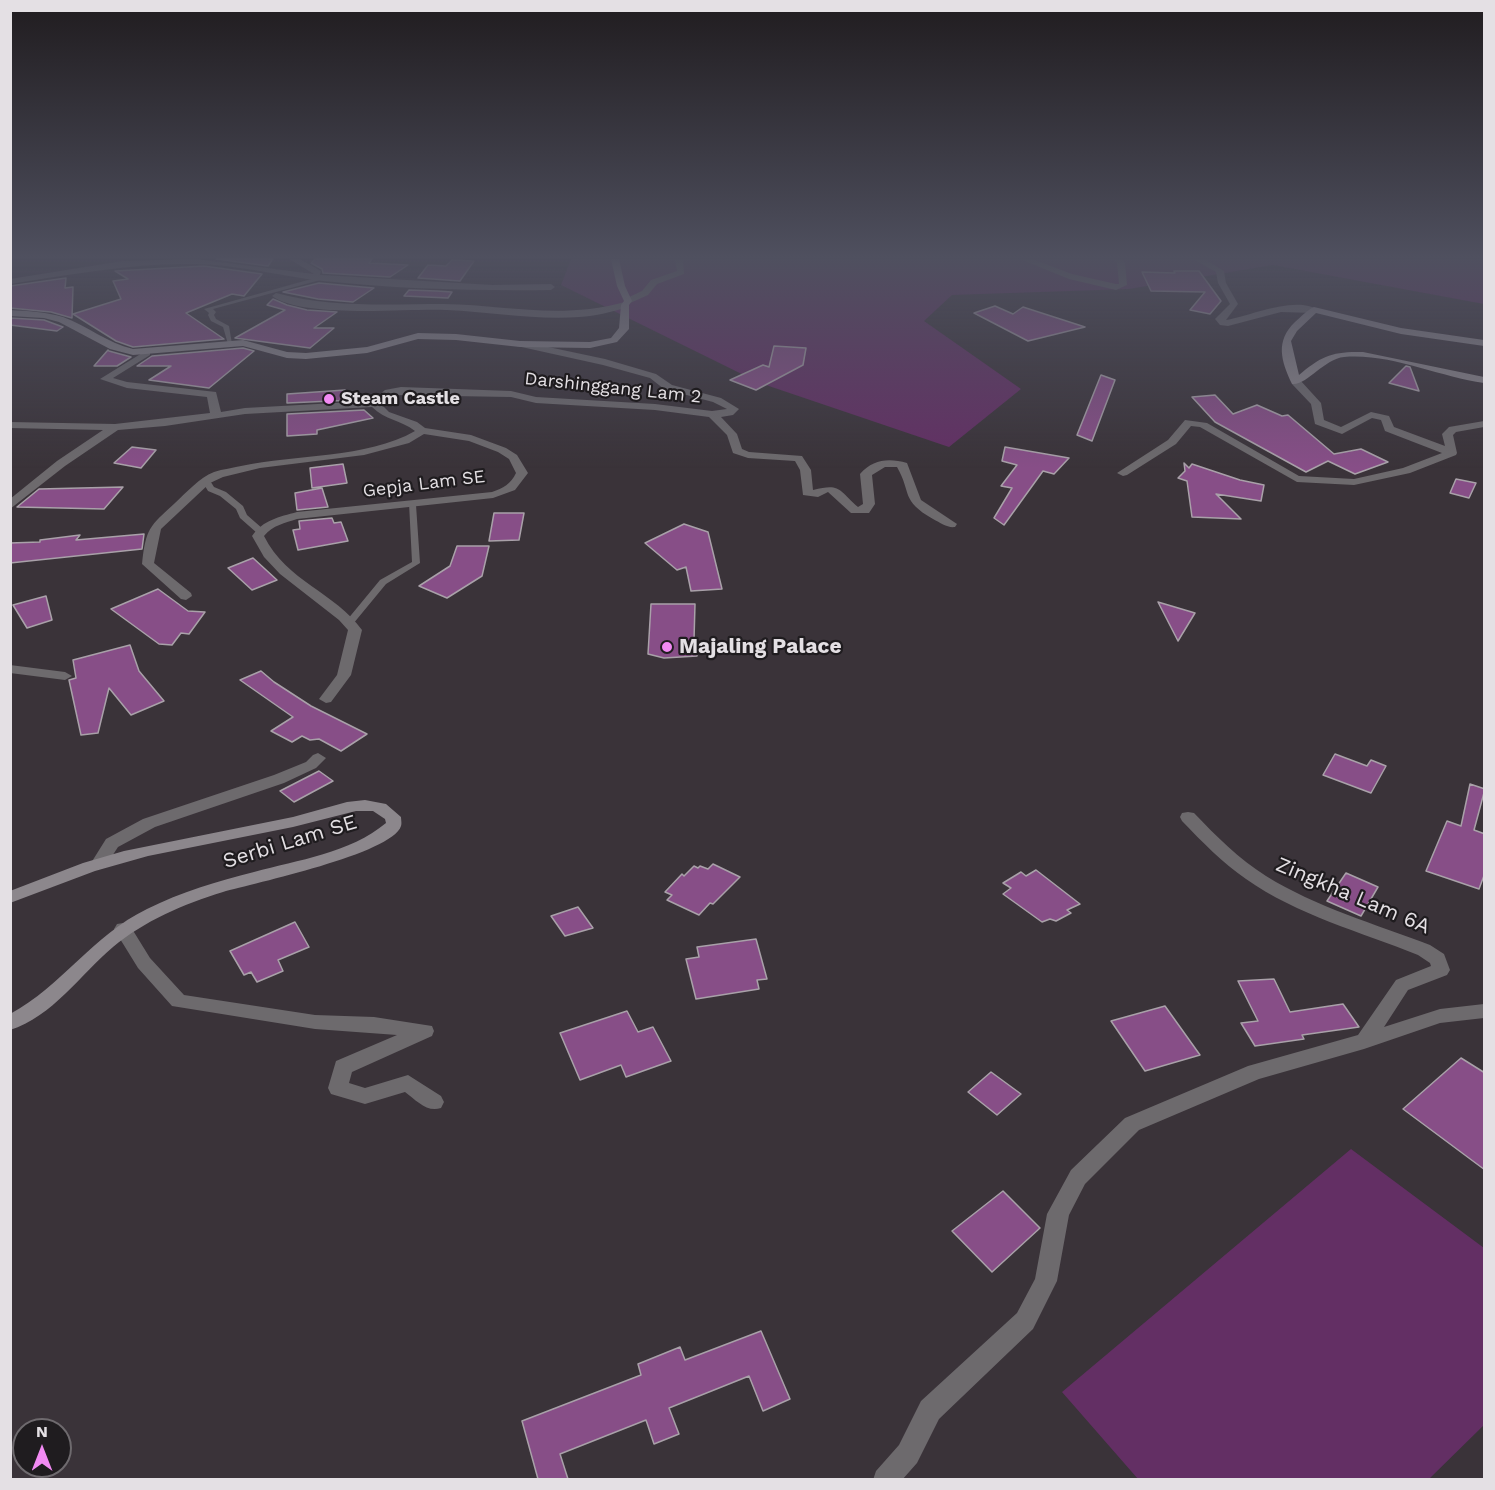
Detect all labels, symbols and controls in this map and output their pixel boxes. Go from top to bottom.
street label: Darshinggang Lam 2 [524,368,702,408]
place label: Steam Castle [341,388,460,410]
marker: Steam Castle [322,392,336,406]
street label: Gepja Lam SE [362,466,486,502]
place label: Majaling Palace [679,634,842,660]
marker: Majaling Palace [660,640,674,654]
street label: Serbi Lam SE [220,810,360,874]
street label: Zingkha Lam 6A [1272,852,1434,940]
north arrow [12,1418,72,1478]
text: N [36,1422,48,1441]

